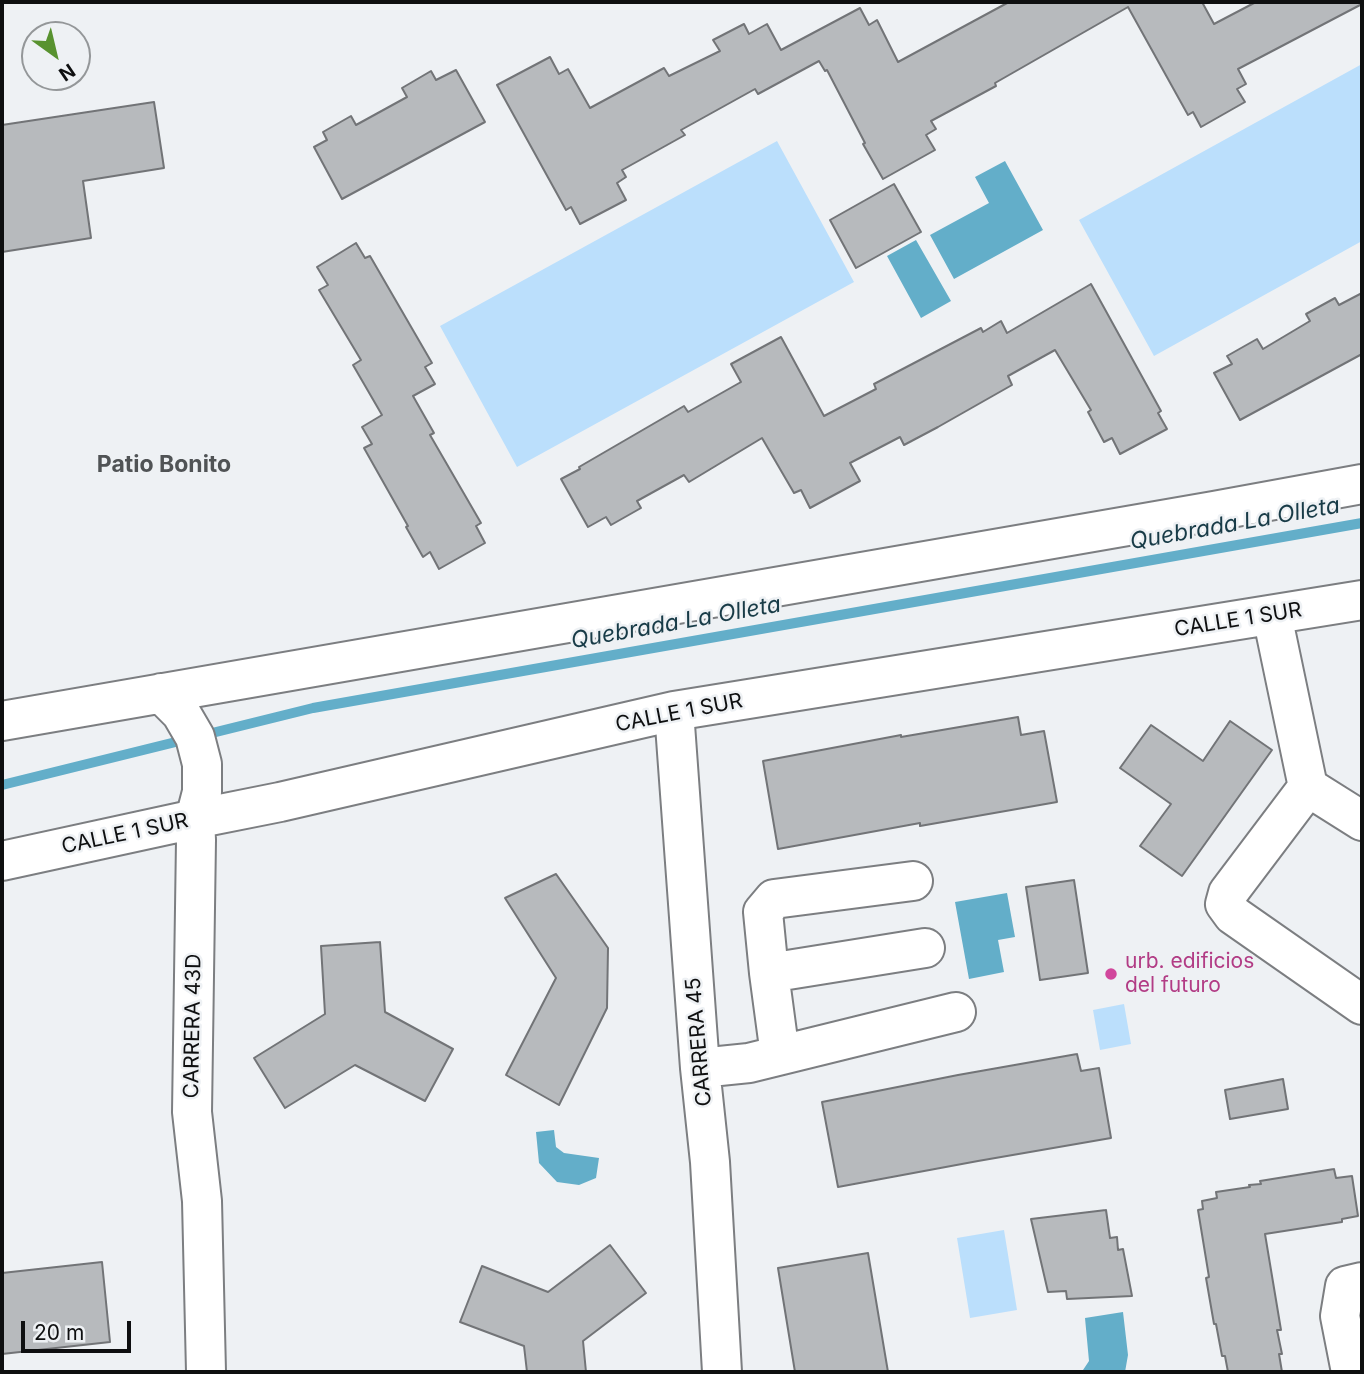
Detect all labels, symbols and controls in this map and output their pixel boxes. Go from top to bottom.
north arrow [21,21,91,91]
text: N [54,59,79,86]
district label: Patio Bonito [97,451,231,479]
water label: Quebrada La Olleta [1128,492,1342,556]
water label: Quebrada La Olleta [569,591,783,655]
street label: CALLE 1 SUR [1172,597,1304,643]
street label: CALLE 1 SUR [613,688,745,738]
street label: CALLE 1 SUR [59,808,191,860]
place label: urb. edificios del futuro [1125,949,1254,999]
street label: CARRERA 43D [179,953,207,1099]
marker: urb. edificios del futuro [1103,966,1119,982]
street label: CARRERA 45 [681,976,717,1108]
scale bar [24,1308,135,1352]
text: 20 m [34,1320,84,1345]

